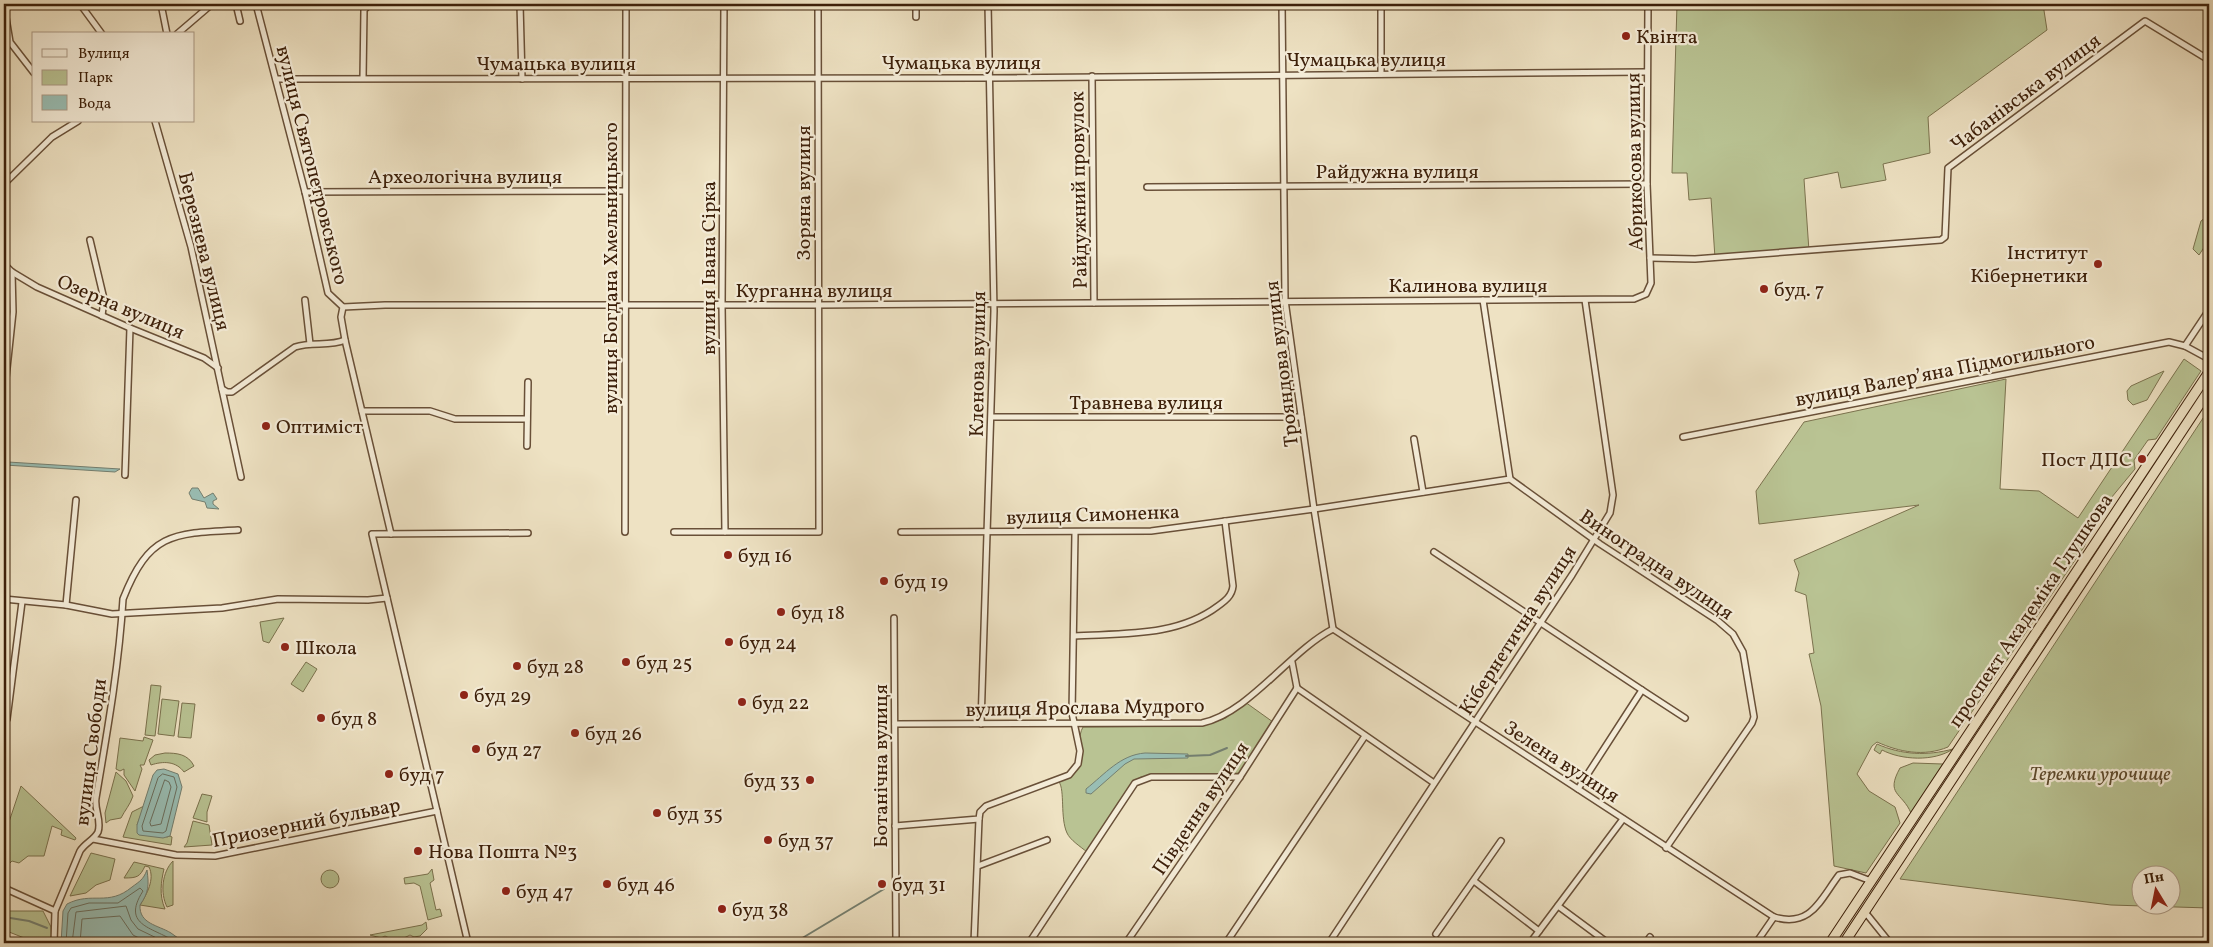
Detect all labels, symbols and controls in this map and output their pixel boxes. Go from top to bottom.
place label: Квінта [1636,24,1698,52]
street label: Чабанівська вулиця [1945,28,2107,159]
marker: Квінта [1620,30,1632,42]
legend [32,32,195,122]
street label: вулиця Святопетровського [268,43,354,288]
text: Вулиця [78,44,130,65]
street label: Чумацька вулиця [1286,47,1446,75]
street label: Чумацька вулиця [881,50,1041,78]
street label: Чумацька вулиця [476,51,636,79]
text: Парк [78,68,113,89]
street label: Абрикосова вулиця [1620,72,1652,251]
street label: Райдужний провулок [1064,91,1096,289]
text: Вода [78,94,111,115]
street label: вулиця Богдана Хмельницького [598,122,626,414]
street label: Зоряна вулиця [791,125,819,261]
street label: Райдужна вулиця [1315,159,1479,187]
street label: Археологічна вулиця [368,164,562,192]
street label: Березнева вулиця [170,169,236,334]
street label: вулиця Івана Сірка [696,181,724,355]
place label: Інститут Кібернетики [1970,240,2088,291]
marker: Інститут Кібернетики [2092,258,2104,270]
street label: Озерна вулиця [52,268,188,347]
street label: Калинова вулиця [1388,273,1548,301]
place label: буд. 7 [1774,277,1824,305]
street label: Курганна вулиця [736,278,892,306]
street label: Трояндова вулиця [1259,279,1307,448]
marker: буд. 7 [1758,283,1770,295]
street label: Кленова вулиця [964,291,994,437]
street label: вулиця Валерʼяна Підмогильного [1793,329,2098,415]
street label: Травнева вулиця [1069,390,1223,418]
place label: Оптиміст [276,414,363,442]
marker: Оптиміст [260,420,272,432]
place label: Пост ДПС [2041,447,2132,475]
marker: Пост ДПС [2136,453,2148,465]
street label: проспект Академіка Глушкова [1943,488,2121,734]
street label: вулиця Симоненка [1006,499,1180,533]
street label: Виноградна вулиця [1573,504,1739,628]
street label: Кібернетична вулиця [1453,541,1584,721]
place label: буд 16 [738,543,792,571]
marker: буд 16 [722,549,734,561]
place label: буд 19 [894,569,948,597]
marker: буд 19 [878,575,890,587]
place label: буд 18 [791,600,845,628]
marker: буд 18 [775,606,787,618]
place label: буд 24 [739,630,797,658]
place label: Школа [295,635,357,663]
marker: буд 24 [723,636,735,648]
marker: Школа [279,641,291,653]
place label: буд 25 [636,650,692,678]
place label: буд 28 [527,654,584,682]
marker: буд 25 [620,656,632,668]
marker: буд 28 [511,660,523,672]
street label: вулиця Свободи [69,677,115,827]
place label: буд 29 [474,683,531,711]
street label: Ботанічна вулиця [868,684,896,848]
marker: буд 29 [458,689,470,701]
place label: буд 22 [752,690,809,718]
street label: вулиця Ярослава Мудрого [965,693,1205,725]
marker: буд 22 [736,696,748,708]
place label: буд 8 [331,706,377,734]
marker: буд 8 [315,712,327,724]
street label: Зелена вулиця [1498,715,1624,811]
place label: буд 26 [585,721,642,749]
marker: буд 26 [569,727,581,739]
place label: буд 27 [486,737,542,765]
street label: Південна вулиця [1147,737,1257,881]
marker: буд 27 [470,743,482,755]
park label: Теремки урочище [2029,761,2171,789]
place label: буд 7 [399,762,445,790]
marker: буд 7 [383,768,395,780]
place label: буд 33 [744,768,800,796]
marker: буд 33 [804,774,816,786]
street label: Приозерний бульвар [210,792,403,856]
place label: буд 35 [667,801,723,829]
marker: буд 35 [651,807,663,819]
place label: буд 37 [778,828,834,856]
marker: буд 37 [762,834,774,846]
place label: Нова Пошта №3 [428,839,577,867]
marker: Нова Пошта №3 [412,845,424,857]
north arrow [2130,864,2180,914]
text: Пн [2143,868,2165,890]
place label: буд 46 [617,872,675,900]
place label: буд 31 [892,872,946,900]
marker: буд 46 [601,878,613,890]
marker: буд 31 [876,878,888,890]
place label: буд 47 [516,879,574,907]
marker: буд 47 [500,885,512,897]
place label: буд 38 [732,897,788,925]
marker: буд 38 [716,903,728,915]

